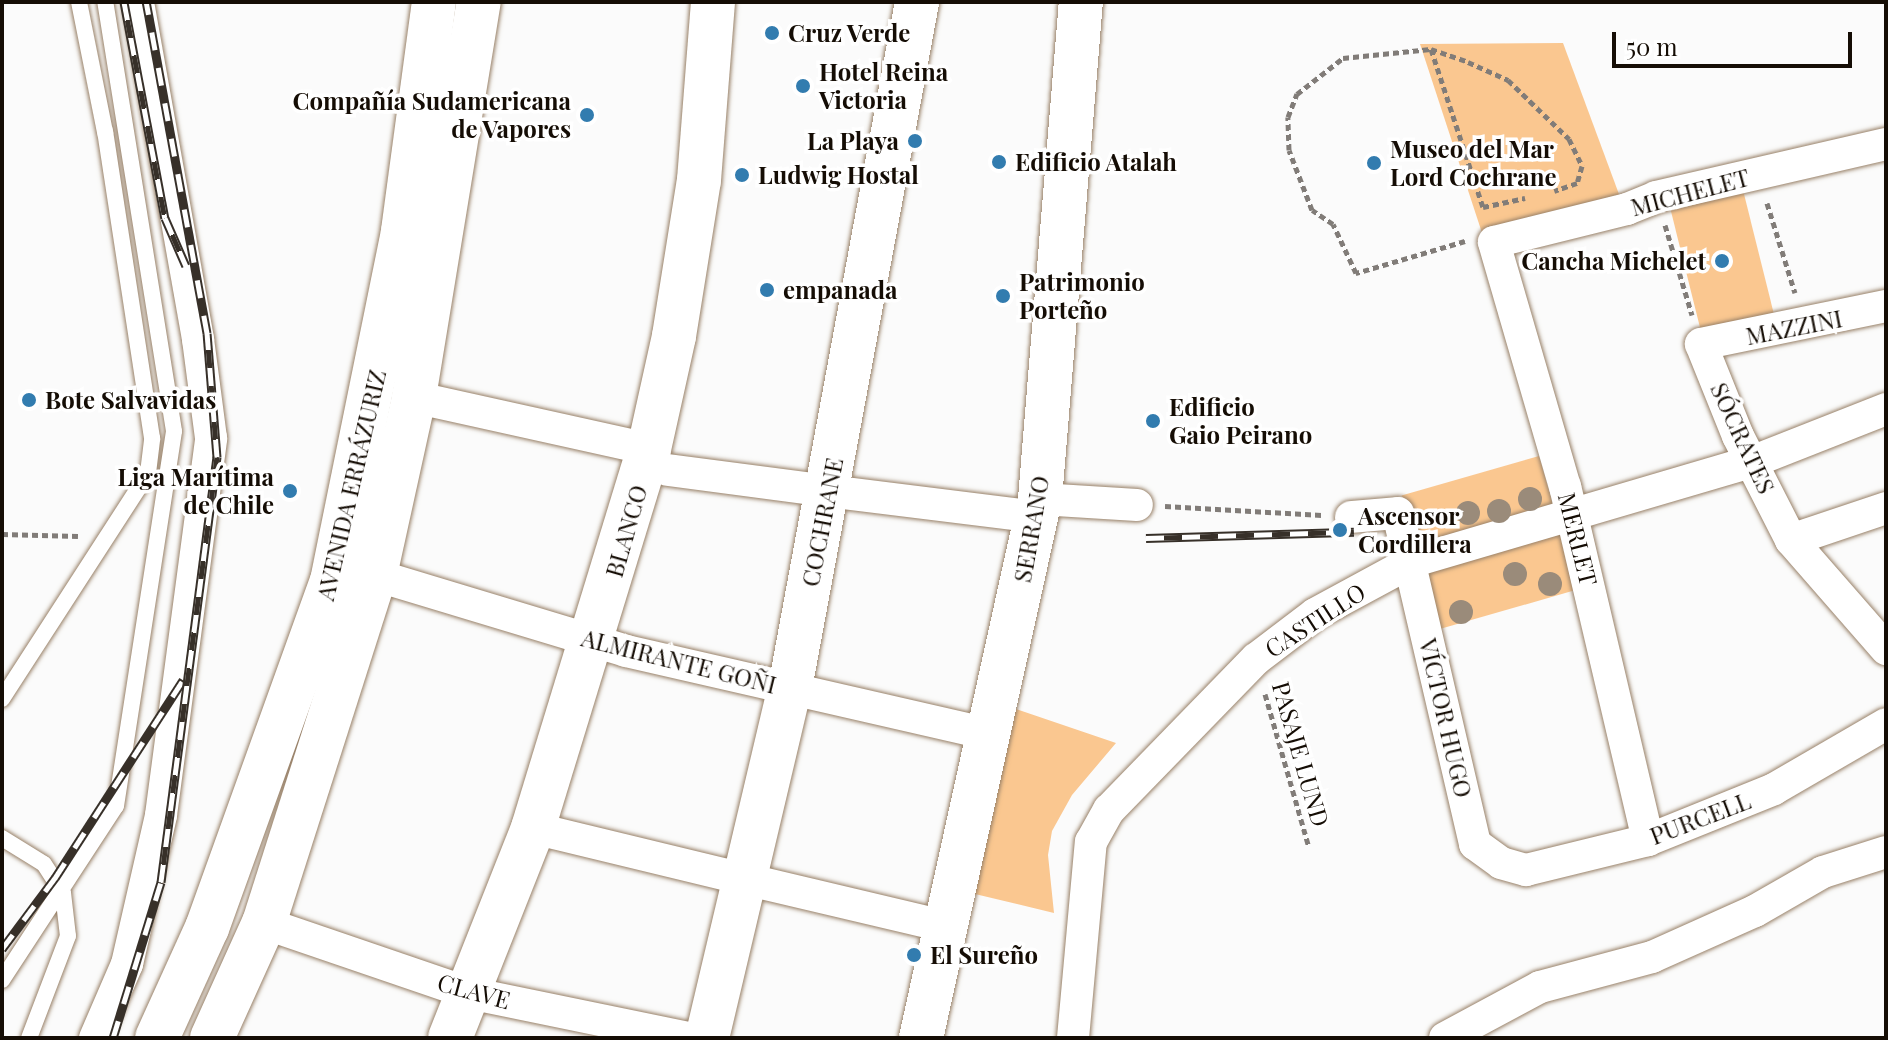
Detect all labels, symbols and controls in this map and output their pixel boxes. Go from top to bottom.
scale bar [1616,16,1856,66]
place label: Cruz Verde [788,19,911,47]
marker: Cruz Verde [763,24,781,42]
text: 50 m [1626,30,1678,62]
place label: Hotel Reina Victoria [819,58,948,114]
marker: Hotel Reina Victoria [794,77,812,95]
place label: Compañía Sudamericana de Vapores [292,87,571,143]
marker: Compañía Sudamericana de Vapores [578,106,596,124]
place label: La Playa [807,127,899,155]
marker: La Playa [906,132,924,150]
place label: Museo del Mar Lord Cochrane [1390,135,1556,191]
place label: Edificio Atalah [1015,148,1178,176]
marker: Edificio Atalah [990,153,1008,171]
marker: Museo del Mar Lord Cochrane [1365,154,1383,172]
place label: Ludwig Hostal [758,161,919,189]
street label: MICHELET [1627,162,1753,222]
marker: Ludwig Hostal [733,166,751,184]
place label: Cancha Michelet [1521,247,1706,275]
marker: Cancha Michelet [1713,252,1731,270]
place label: Patrimonio Porteño [1019,268,1145,324]
place label: empanada [783,276,897,304]
marker: empanada [758,281,776,299]
marker: Patrimonio Porteño [994,287,1012,305]
street label: MAZZINI [1743,304,1845,350]
street label: AVENIDA ERRÁZURIZ [310,367,392,603]
street label: SÓCRATES [1705,378,1781,498]
place label: Bote Salvavidas [45,386,216,414]
marker: Bote Salvavidas [20,391,38,409]
place label: Edificio Gaio Peirano [1169,393,1312,449]
marker: Edificio Gaio Peirano [1144,412,1162,430]
street label: COCHRANE [795,455,849,589]
place label: Liga Marítima de Chile [117,463,274,519]
street label: SERRANO [1007,473,1055,585]
marker: Liga Marítima de Chile [281,482,299,500]
street label: BLANCO [599,482,653,580]
street label: MERLET [1553,490,1603,588]
place label: Ascensor Cordillera [1358,502,1472,558]
marker: Ascensor Cordillera [1329,519,1351,541]
street label: CASTILLO [1260,577,1370,663]
street label: ALMIRANTE GOÑI [579,623,779,699]
street label: VÍCTOR HUGO [1414,636,1478,800]
street label: PASAJE LUND [1267,678,1335,830]
street label: PURCELL [1646,786,1754,850]
place label: El Sureño [930,941,1038,969]
marker: El Sureño [905,946,923,964]
street label: CLAVE [434,967,514,1015]

